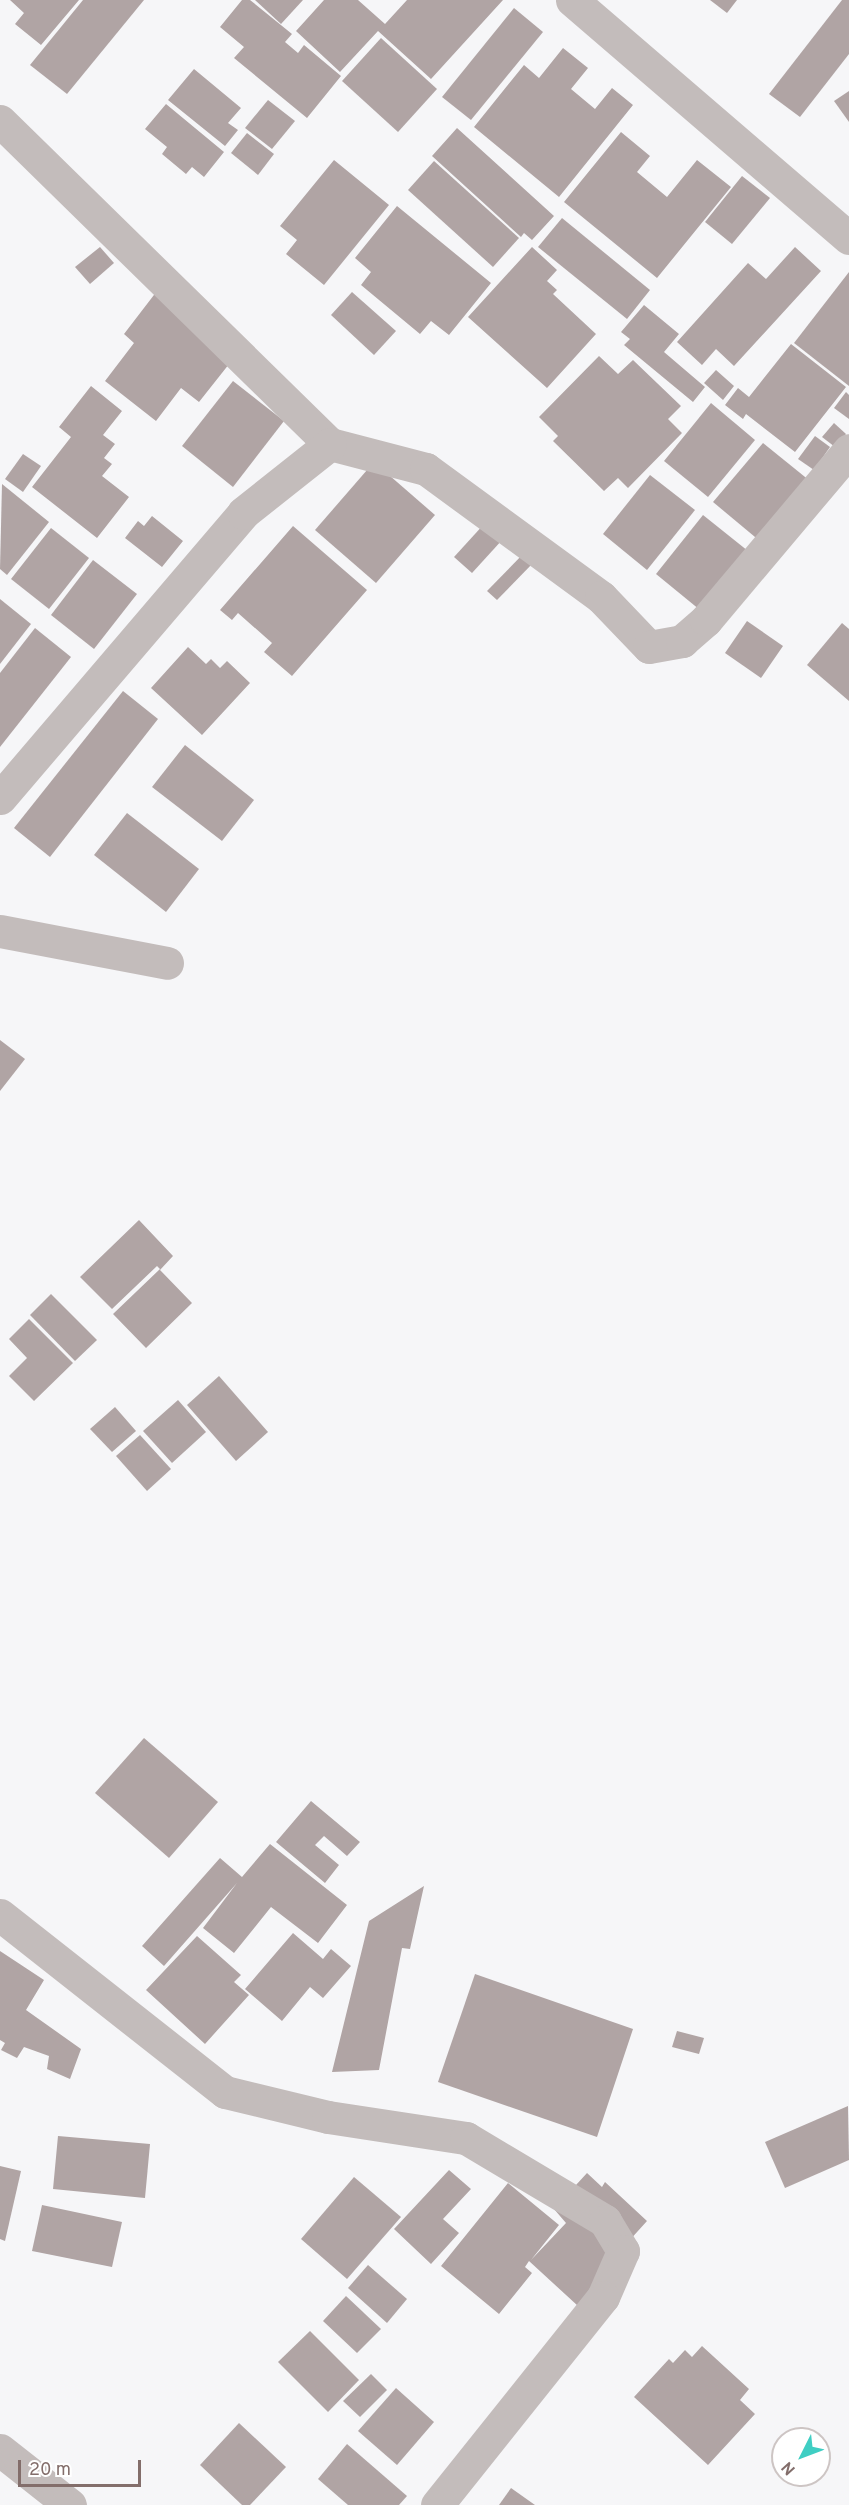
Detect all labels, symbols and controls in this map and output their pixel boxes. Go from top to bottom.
north arrow [771,2427,831,2487]
scale bar [21,2448,144,2486]
text: N [778,2457,800,2479]
text: 20 m [29,2459,71,2482]

